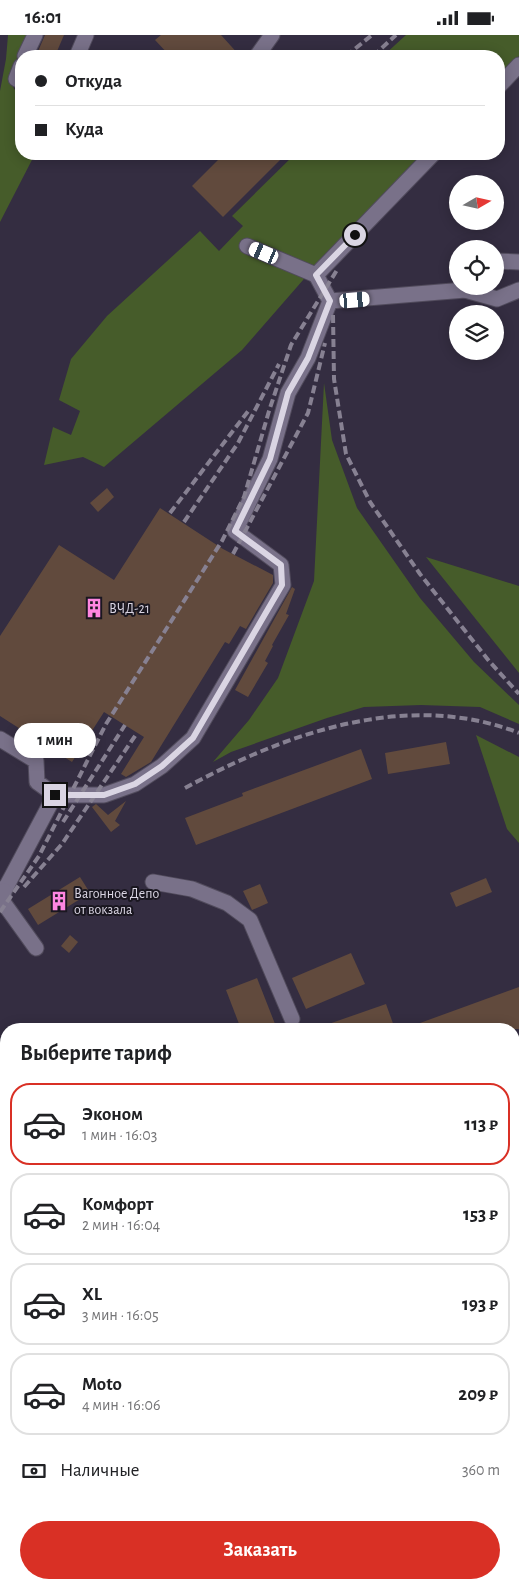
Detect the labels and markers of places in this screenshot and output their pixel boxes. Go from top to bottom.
building icon: ВЧД-21 [83,597,105,619]
place label: ВЧД-21 [109,602,150,616]
place label: Вагонное Депо от вокзала [74,887,159,917]
building icon: Вагонное Депо от вокзала [48,890,70,912]

